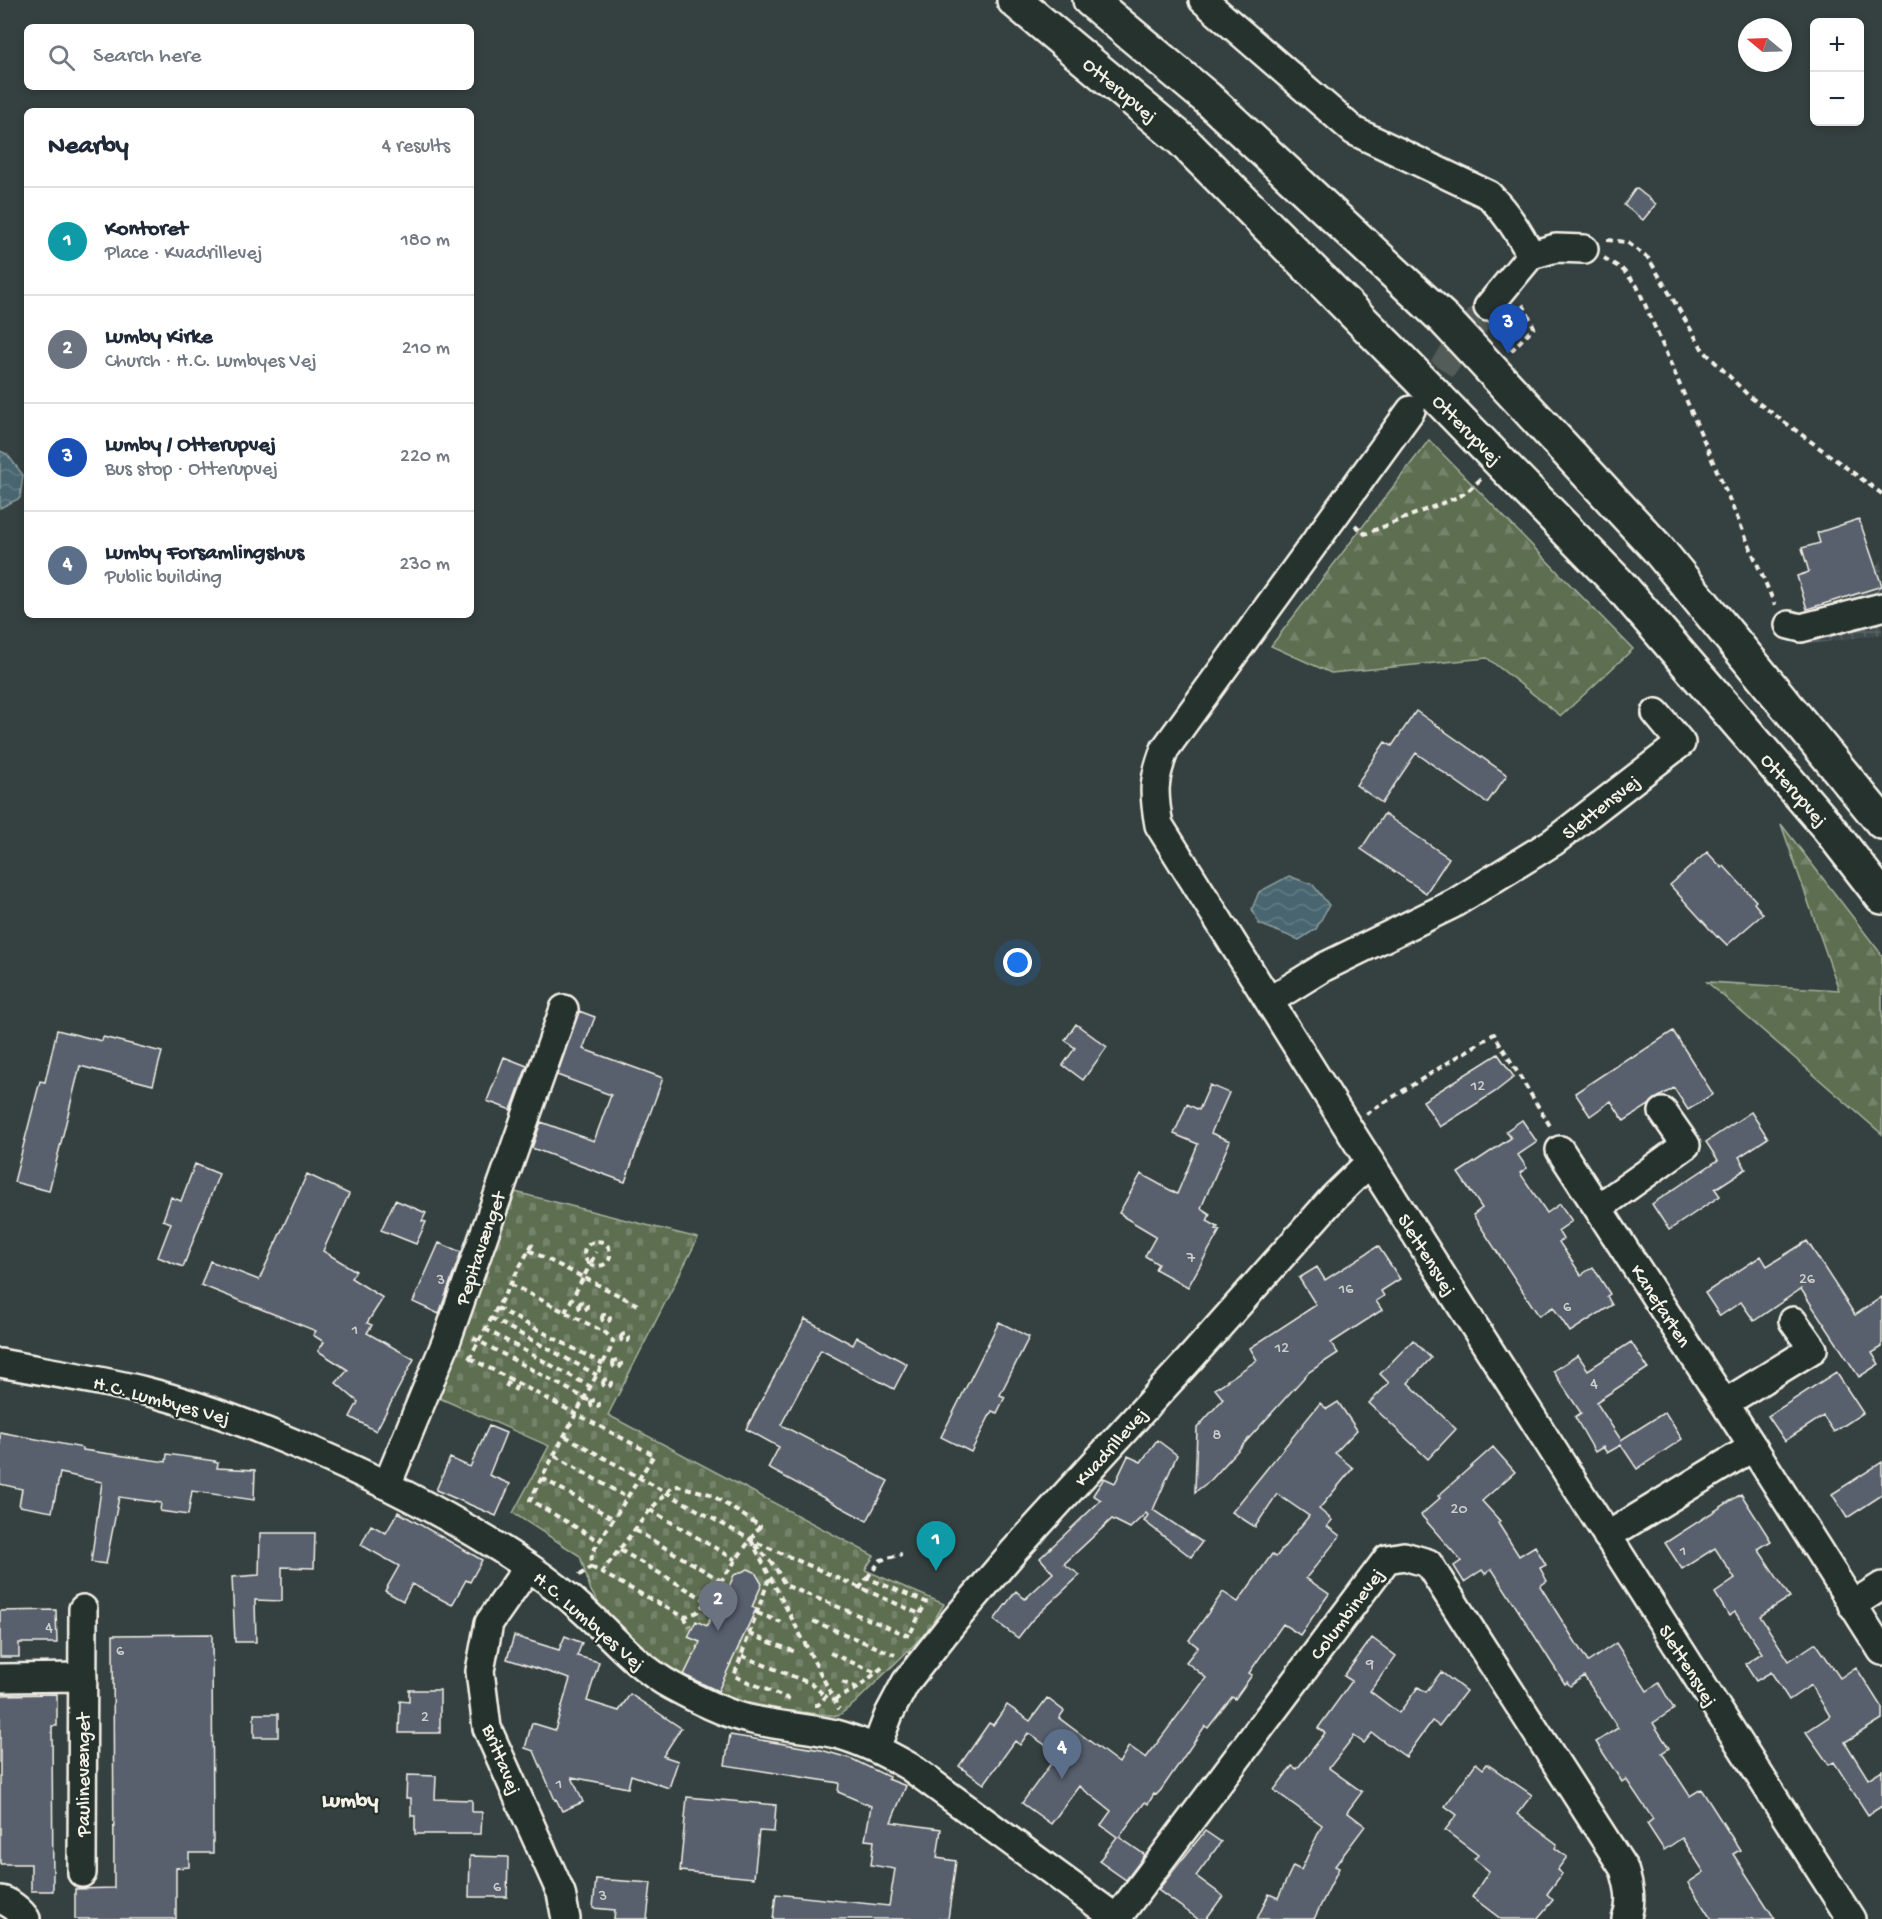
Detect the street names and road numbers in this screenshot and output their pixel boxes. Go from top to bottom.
street label: Otterupvej [1077,54,1161,129]
street label: Otterupvej [1426,391,1505,472]
street label: Otterupvej [1754,750,1831,833]
street label: Slettensvej [1559,771,1646,846]
street label: Pepitavænget [452,1188,513,1310]
street label: Slettensvej [1391,1211,1459,1301]
street label: Kanefarten [1624,1261,1695,1353]
street label: H.C. Lumbyes Vej [90,1373,232,1432]
street label: Kvadrillevej [1071,1404,1154,1493]
street label: Columbinevej [1307,1565,1391,1666]
street label: H.C. Lumbyes Vej [527,1568,648,1677]
street label: Slettensvej [1652,1622,1720,1712]
street label: Paulinevænget [74,1711,97,1838]
street label: Brittavej [475,1721,524,1799]

